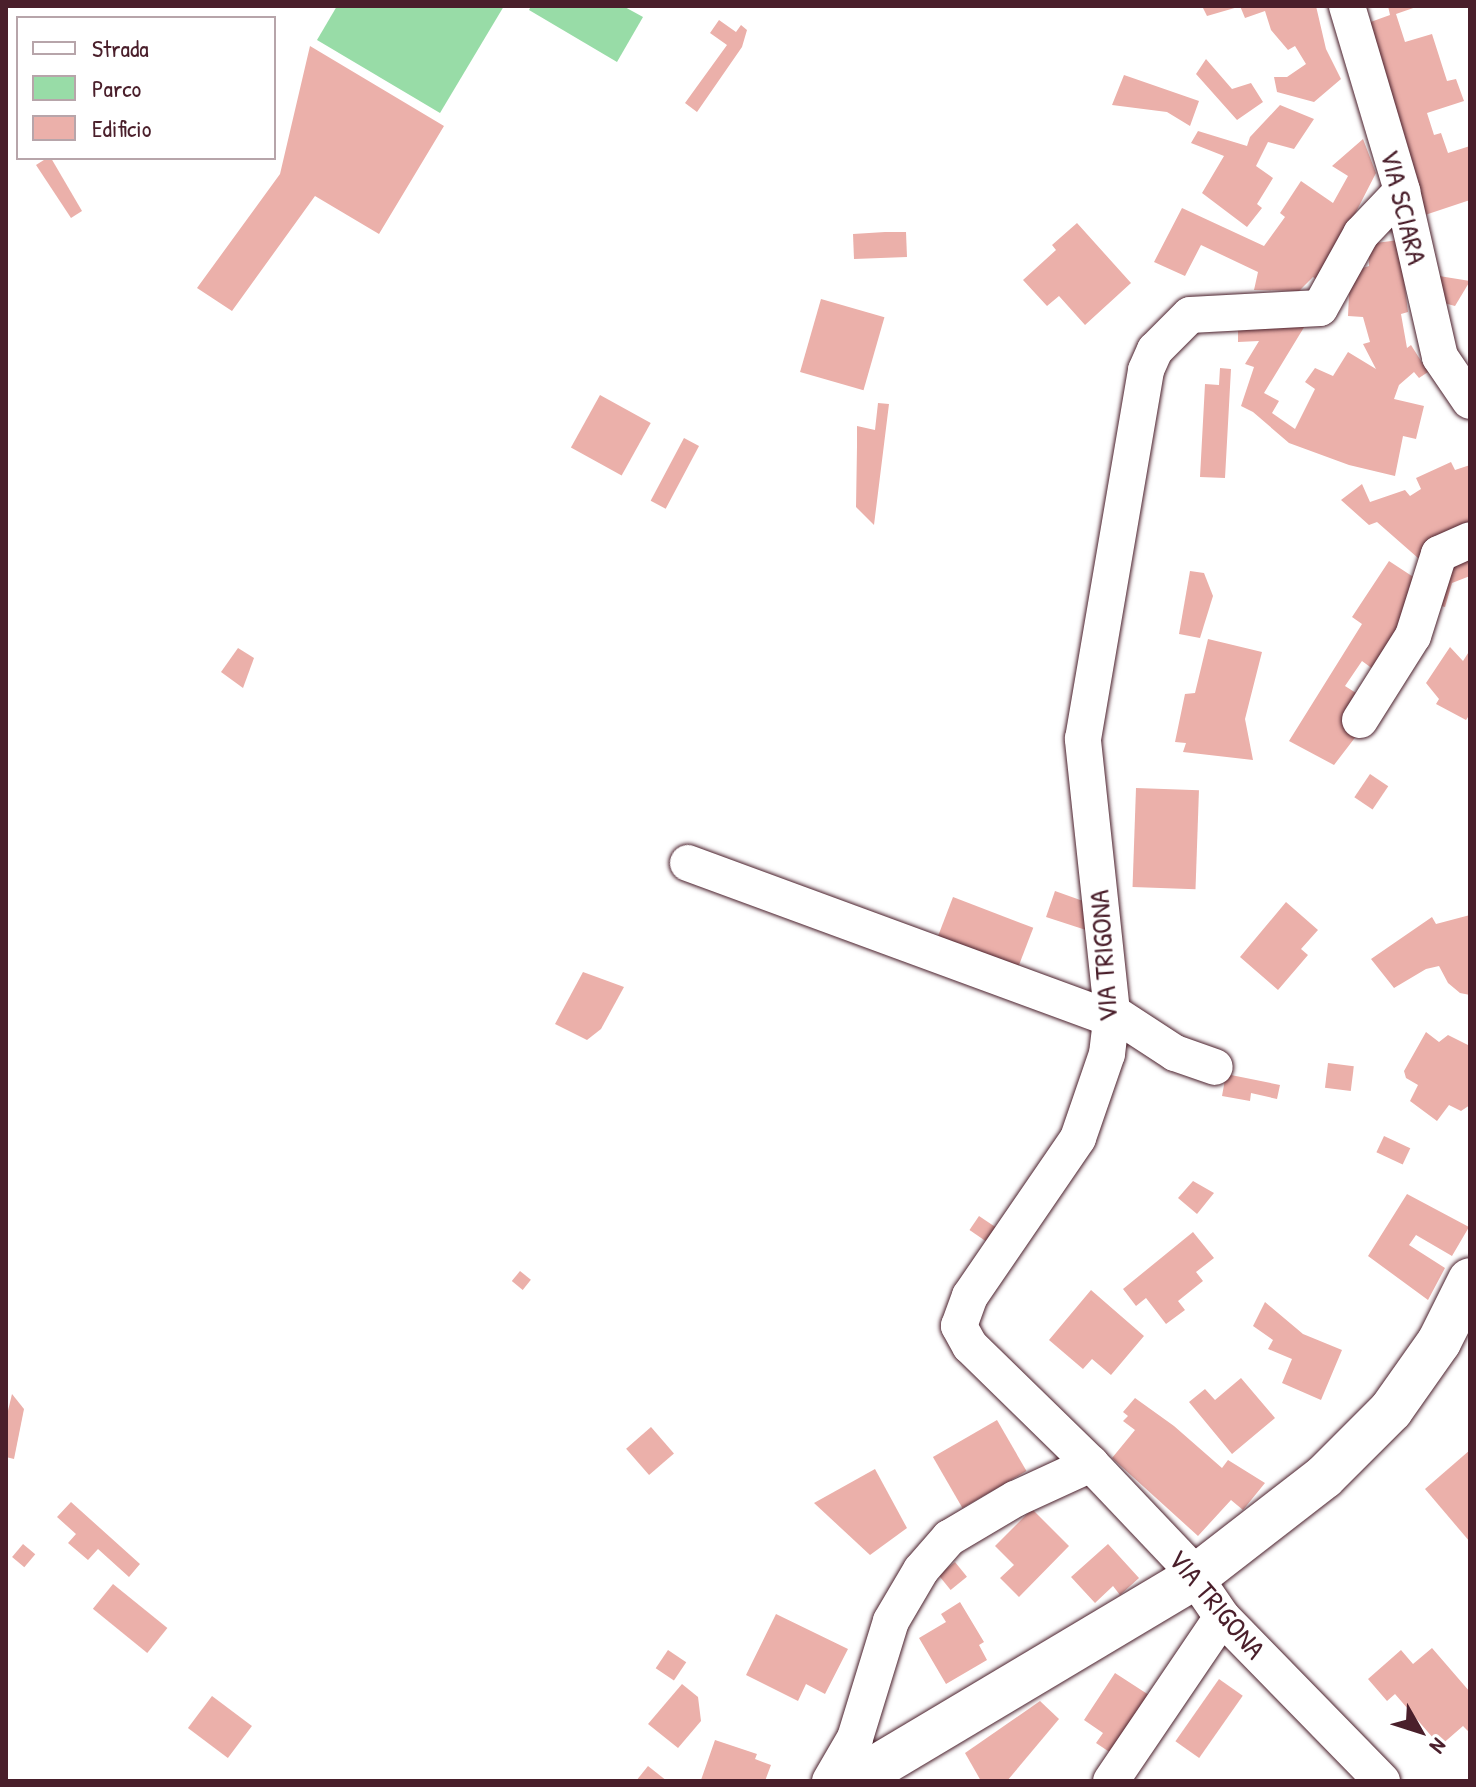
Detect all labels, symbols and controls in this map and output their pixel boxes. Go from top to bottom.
legend [16,16,276,160]
text: Strada [92,32,149,64]
text: Parco [92,72,141,104]
text: Edificio [92,112,151,144]
street label: VIA SCIARA [1374,146,1434,268]
street label: VIA TRIGONA [1082,889,1124,1023]
street label: VIA TRIGONA [1162,1542,1272,1666]
north arrow [1380,1691,1460,1771]
text: N [1423,1732,1454,1760]

